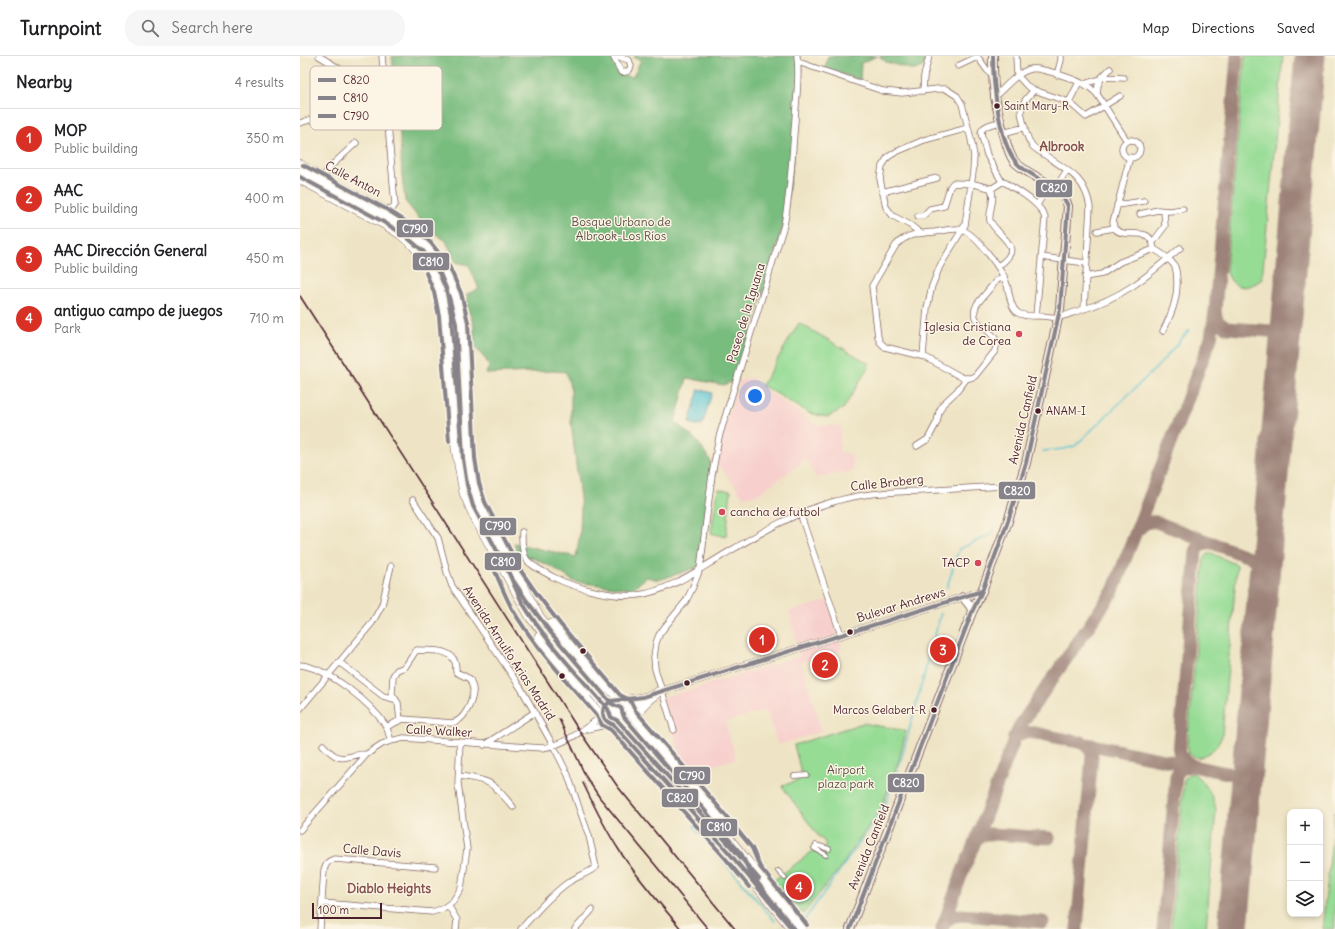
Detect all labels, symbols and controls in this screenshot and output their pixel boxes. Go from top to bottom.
search box [125,10,405,46]
text: Turnpoint [20,16,101,40]
icon: search [139,17,161,39]
text: Search here [171,18,253,37]
text: Map [1142,19,1169,37]
text: Directions [1191,19,1255,37]
text: Saved [1277,19,1315,37]
legend [310,66,442,130]
text: Nearby [16,71,72,93]
text: C820 [343,73,370,87]
text: 4 results [235,74,284,91]
text: C810 [343,91,368,105]
place label: Saint Mary-R [1004,99,1069,113]
marker: Saint Mary-R [992,101,1002,111]
text: C790 [343,109,369,123]
text: MOP [54,121,87,140]
text: 1 [26,130,32,147]
text: 350 m [246,130,284,147]
district label: Albrook [1040,138,1085,155]
text: Public building [54,140,138,157]
street label: Calle Anton [323,157,384,200]
line badge: C820 [1035,179,1073,198]
text: AAC [54,181,83,200]
text: C820 [1041,181,1067,195]
text: 2 [25,190,33,207]
text: 400 m [245,190,284,207]
text: Public building [54,200,138,217]
park label: Bosque Urbano de Albrook-Los Ríos [571,214,671,243]
line badge: C790 [396,219,434,238]
text: C790 [402,222,428,236]
text: AAC Dirección General [54,241,207,260]
text: 3 [25,250,33,267]
text: 450 m [246,250,284,267]
line badge: C810 [412,252,450,271]
text: C810 [418,255,444,269]
text: Public building [54,260,138,277]
street label: Paseo de la Iguana [723,261,768,364]
text: antiguo campo de juegos [54,301,223,320]
text: 4 [25,310,33,327]
text: 710 m [249,310,284,327]
place label: Iglesia Cristiana de Corea [924,319,1011,348]
text: Park [54,320,81,337]
marker: Iglesia Cristiana de Corea [1014,329,1024,339]
street label: Avenida Canfield [1005,374,1040,466]
your location [745,386,765,406]
place label: ANAM-I [1046,404,1086,418]
marker: ANAM-I [1033,406,1043,416]
street label: Calle Broberg [850,471,924,494]
line badge: C820 [998,481,1036,500]
text: C820 [1004,484,1030,498]
place label: cancha de futbol [730,504,820,519]
marker: cancha de futbol [717,507,727,517]
line badge: C790 [479,517,517,536]
text: C790 [485,519,511,533]
line badge: C810 [484,552,522,571]
text: C810 [490,555,516,569]
place label: TACP [941,555,970,570]
marker: TACP [973,558,983,568]
street label: Avenida Arnulfo Arias Madrid [460,583,559,723]
street label: Bulevar Andrews [855,584,947,625]
pin: 1 [749,625,775,655]
unlabelled marker [845,627,855,637]
pin: 3 [930,635,956,665]
unlabelled marker [578,646,588,656]
pin: 2 [812,650,838,680]
unlabelled marker [557,671,567,681]
unlabelled marker [682,678,692,688]
place label: Marcos Gelabert-R [833,703,926,717]
marker: Marcos Gelabert-R [929,705,939,715]
street label: Calle Walker [405,721,473,740]
park label: Airport plaza park [818,762,874,791]
line badge: C790 [673,766,711,785]
text: C790 [679,769,705,783]
line badge: C820 [887,773,925,793]
text: C820 [893,776,919,790]
line badge: C820 [661,788,699,808]
text: C820 [667,791,693,805]
street label: Avenida Canfield [845,802,892,892]
map controls [1287,809,1323,917]
button: + [1287,809,1323,845]
line badge: C810 [700,818,738,837]
text: C810 [706,820,732,834]
street label: Calle Davis [342,840,402,861]
button: − [1287,845,1323,881]
pin: 4 [786,872,812,902]
district label: Diablo Heights [347,880,431,897]
button: layers [1287,881,1323,917]
scale bar [312,901,382,920]
text: 100 m [318,903,349,917]

